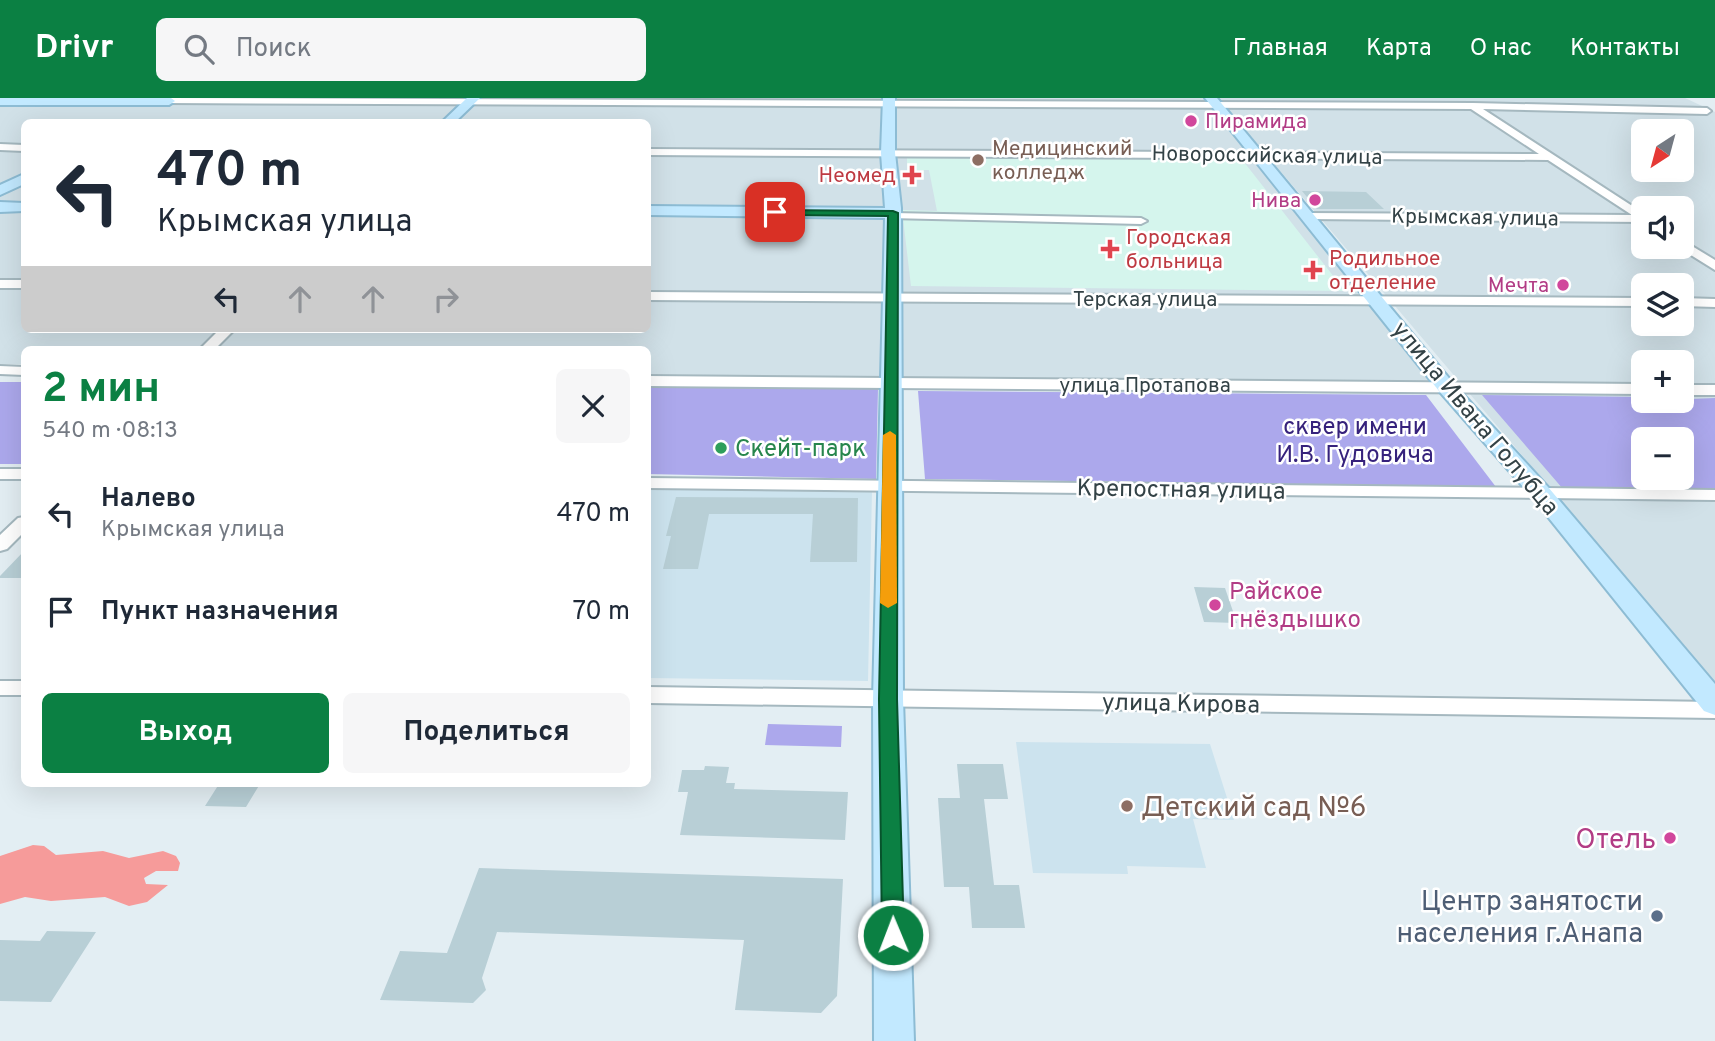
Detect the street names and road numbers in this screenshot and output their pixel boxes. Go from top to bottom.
street label: Новороссийская улица [1151,141,1383,172]
street label: Крымская улица [1391,204,1559,233]
street label: Терская улица [1073,287,1217,314]
street label: улица Ивана Голубца [1384,316,1565,523]
street label: улица Протапова [1059,373,1231,400]
street label: Крепостная улица [1076,474,1286,508]
street label: улица Кирова [1102,689,1260,721]

